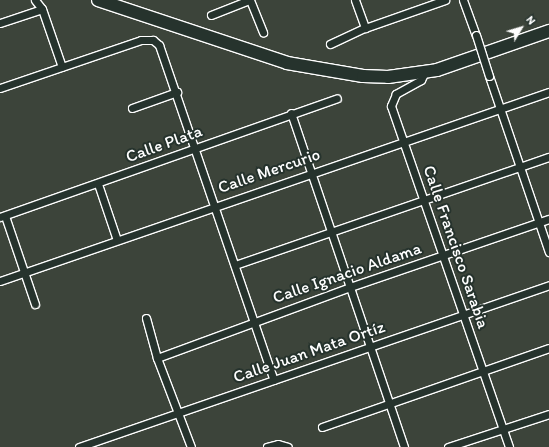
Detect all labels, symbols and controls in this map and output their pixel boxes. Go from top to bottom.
north arrow [501,8,541,48]
text: N [523,13,538,27]
street label: Calle Plata [123,121,205,167]
street label: Calle Mercurio [215,144,323,198]
street label: Calle Francisco Sarabia [419,163,493,331]
street label: Calle Ignacio Aldama [270,238,424,308]
street label: Calle Juan Mata Ortíz [230,316,388,388]

